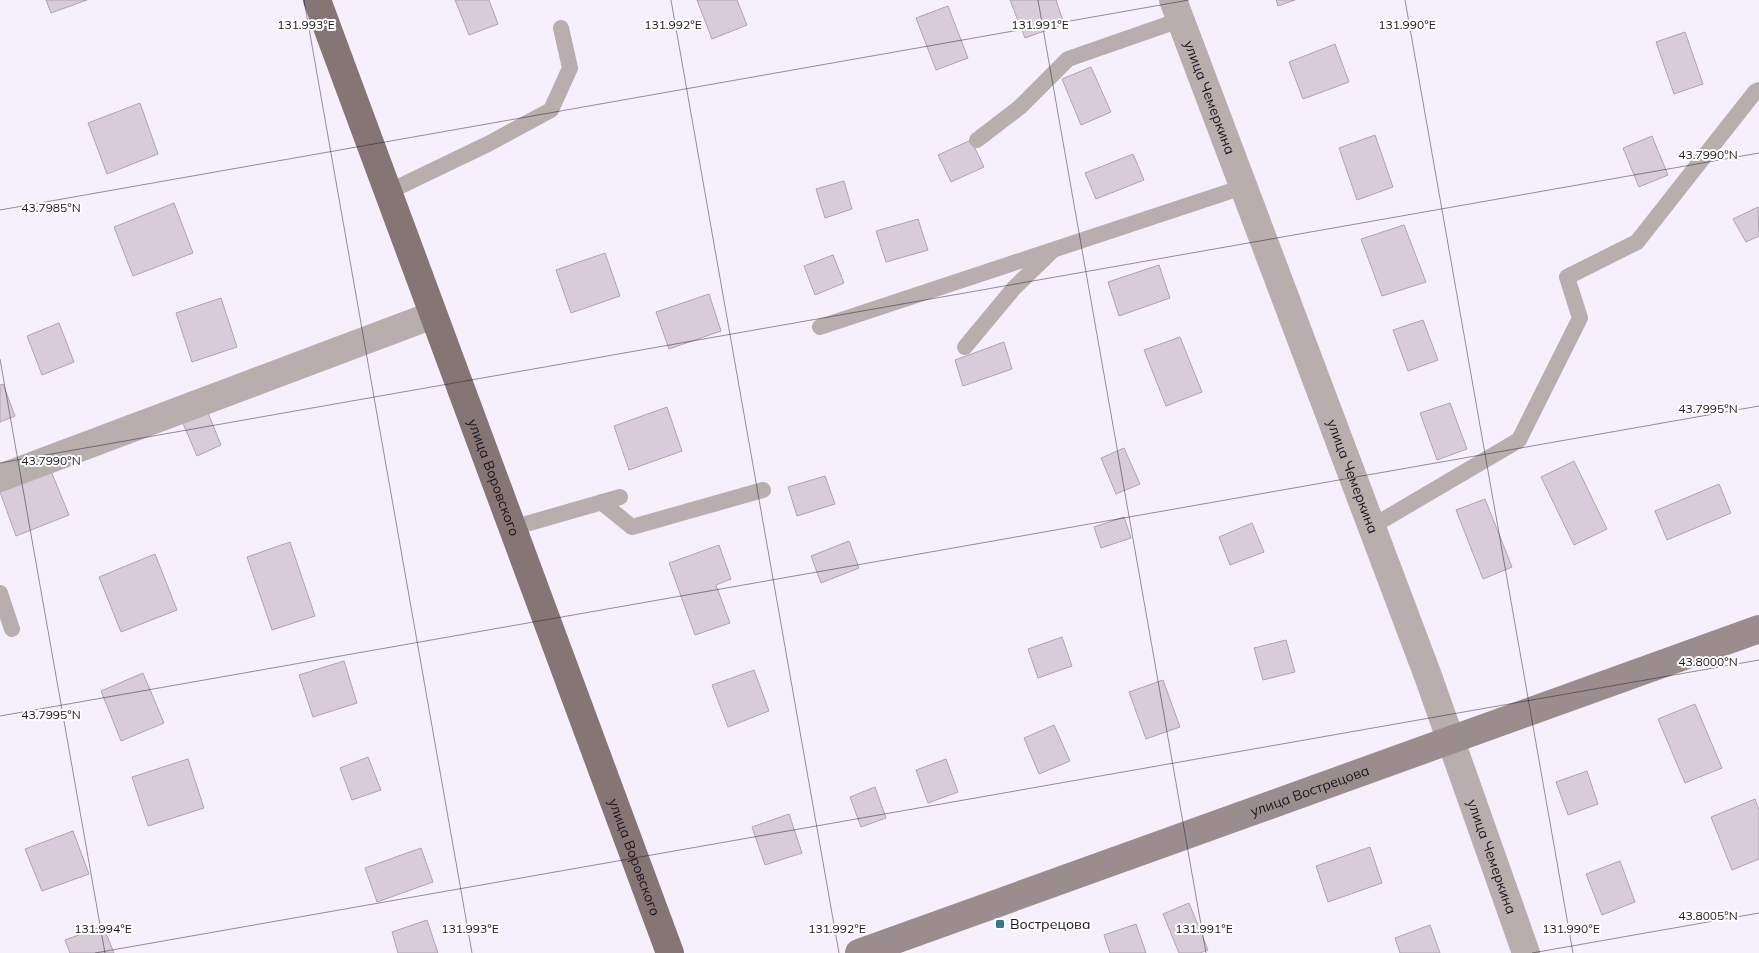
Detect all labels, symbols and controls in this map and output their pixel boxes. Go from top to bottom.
text: 131.993°E [277,17,335,32]
text: 131.992°E [644,17,702,32]
text: 131.991°E [1011,17,1069,32]
text: 131.990°E [1378,17,1436,32]
street label: улица Чемеркина [1180,38,1239,157]
text: 43.7990°N [1678,147,1738,162]
text: 43.7985°N [21,200,81,215]
text: 43.7995°N [1678,401,1738,416]
street label: улица Воровского [464,416,524,538]
street label: улица Чемеркина [1323,417,1382,536]
text: 43.7990°N [21,453,81,468]
text: 43.8000°N [1678,654,1738,669]
text: 43.7995°N [21,707,81,722]
street label: улица Вострецова [1248,761,1372,820]
street label: улица Воровского [605,796,664,918]
street label: улица Чемеркина [1463,797,1520,916]
text: 43.8005°N [1678,908,1738,923]
place label: Вострецова [1010,915,1090,933]
marker: Вострецова [994,918,1006,930]
text: 131.994°E [74,921,132,936]
text: 131.993°E [441,921,499,936]
text: 131.992°E [808,921,866,936]
text: 131.991°E [1175,921,1233,936]
text: 131.990°E [1542,921,1600,936]

